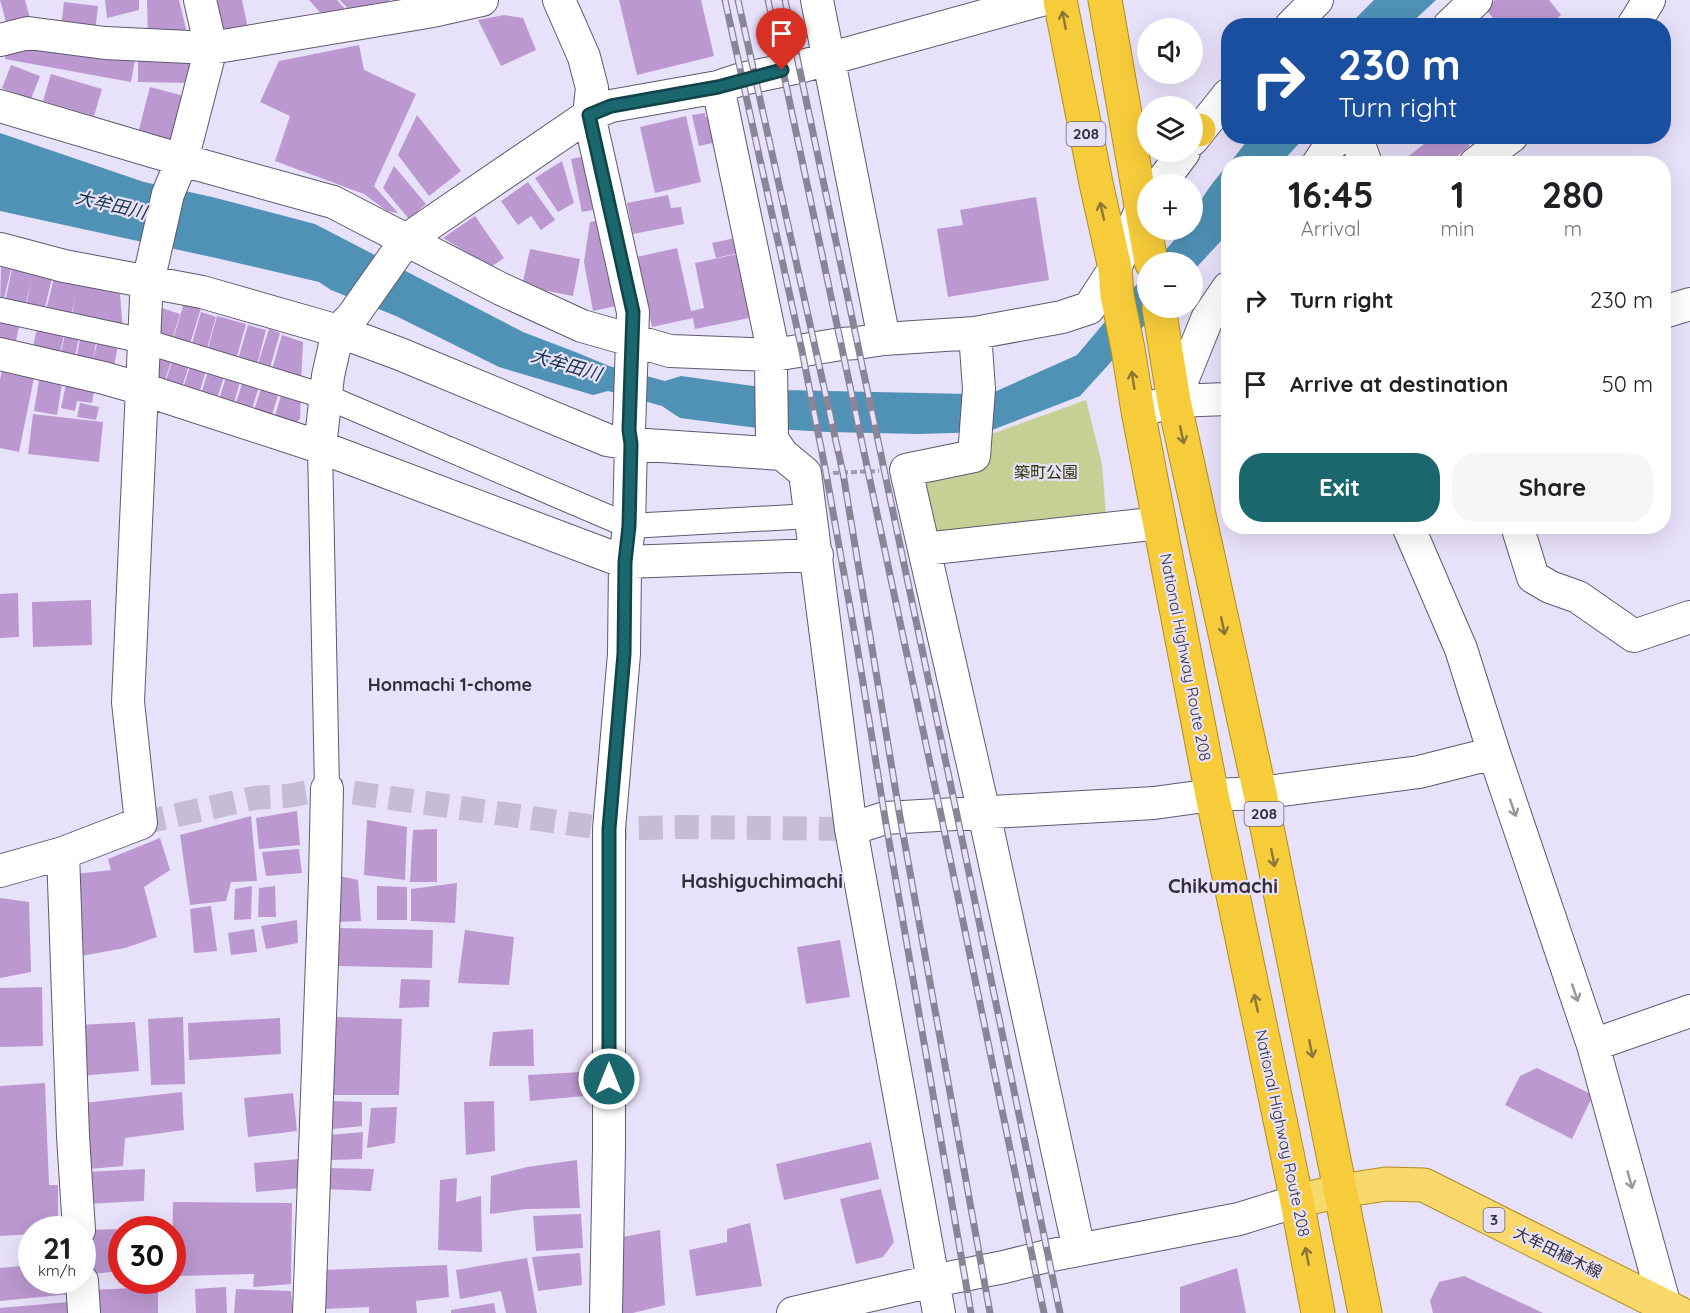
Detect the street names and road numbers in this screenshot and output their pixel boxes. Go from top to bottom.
road number: 208 [1066,122,1106,146]
street label: National Highway Route 208 [1156,551,1216,763]
road number: 208 [1244,802,1284,826]
street label: National Highway Route 208 [1251,1028,1315,1238]
road number: 3 [1484,1208,1504,1232]
street label: 大牟田植木線 [1510,1222,1606,1282]

